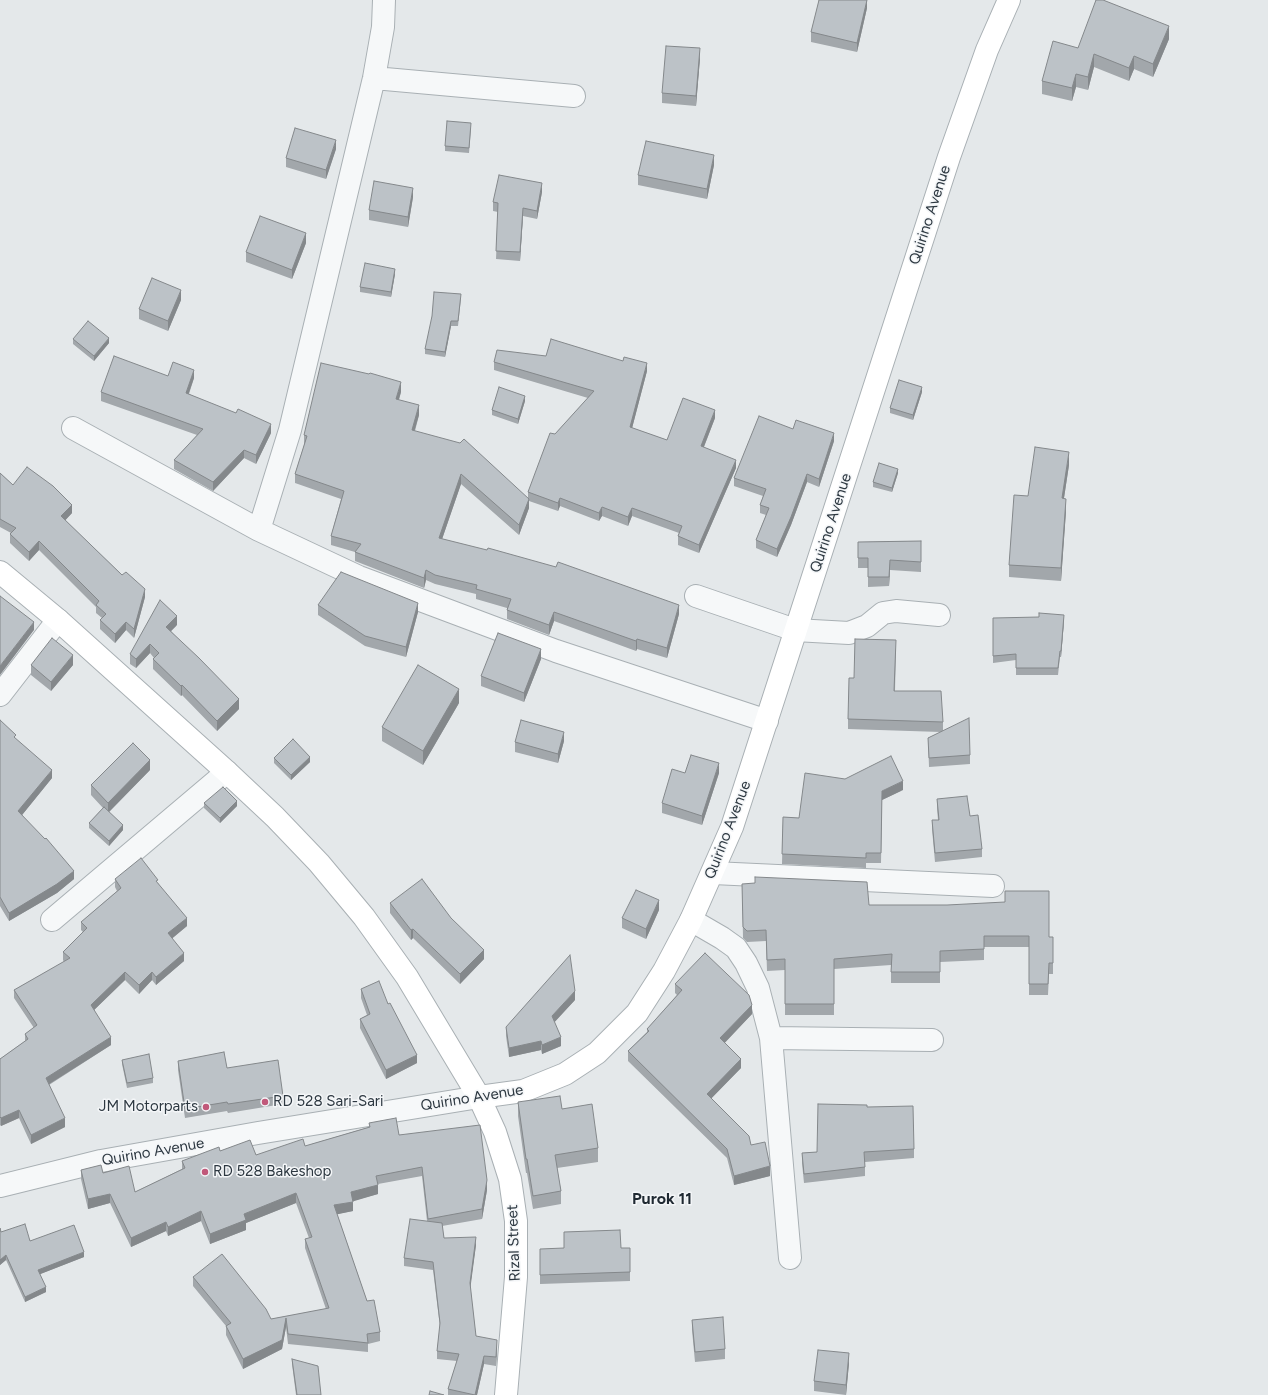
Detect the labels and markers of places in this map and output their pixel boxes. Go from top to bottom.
place label: RD 528 Sari-Sari [273,1093,383,1111]
marker: RD 528 Sari-Sari [260,1097,270,1107]
place label: JM Motorparts [99,1098,198,1116]
marker: JM Motorparts [201,1102,211,1112]
place label: RD 528 Bakeshop [213,1163,331,1181]
marker: RD 528 Bakeshop [200,1167,210,1177]

